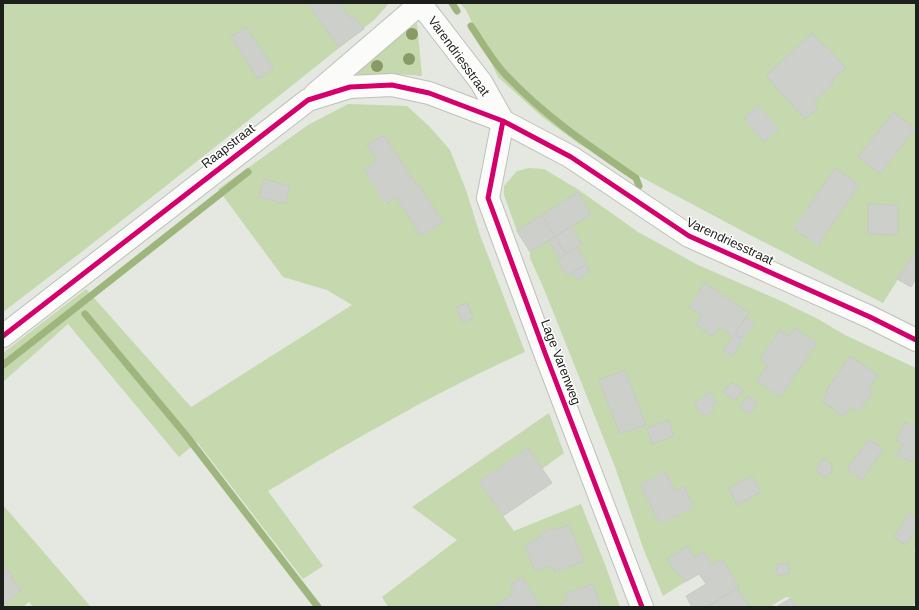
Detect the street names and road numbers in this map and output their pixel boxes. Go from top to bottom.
street label: Varendriesstraat [425,13,493,99]
street label: Raapstraat [198,120,258,171]
street label: Varendriesstraat [684,214,776,268]
street label: Lage Varenweg [538,317,584,407]

